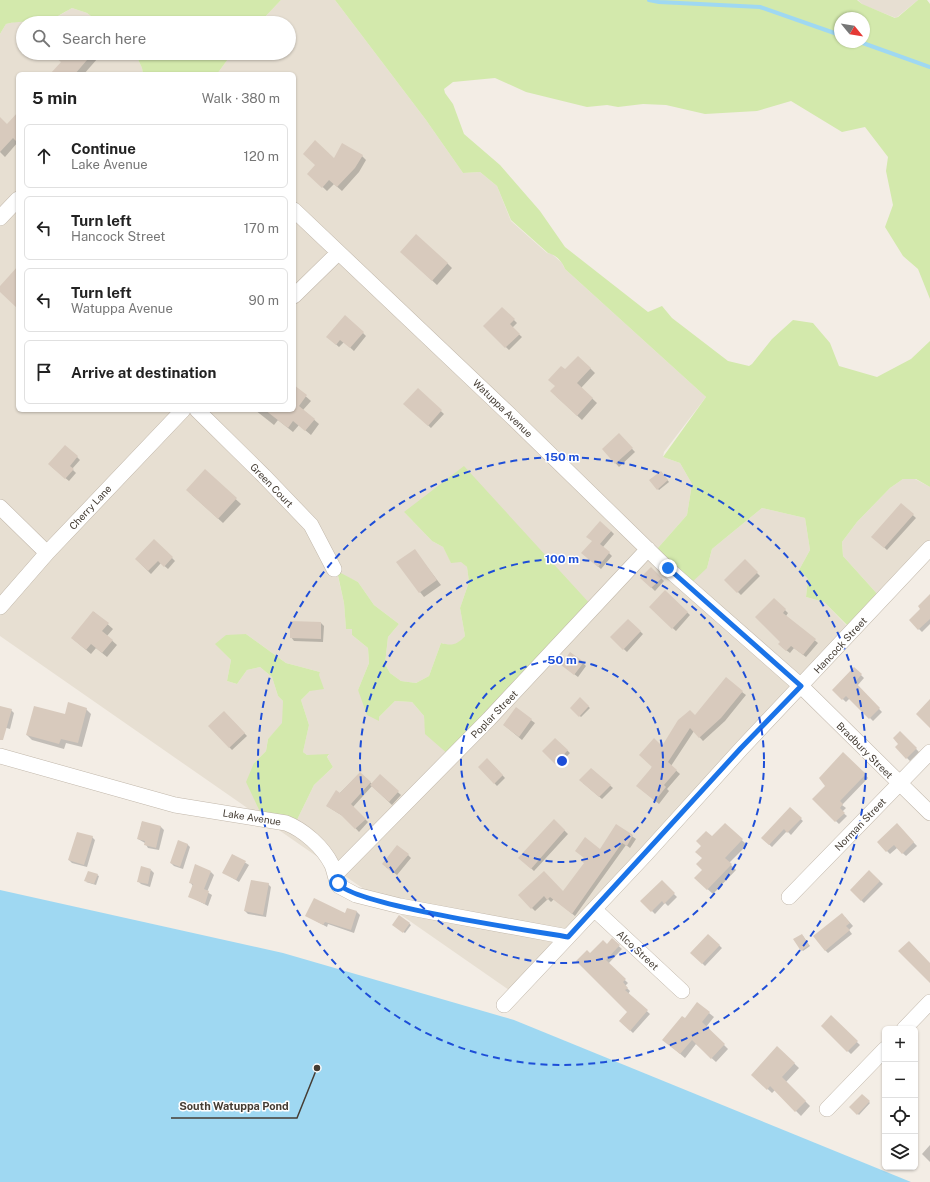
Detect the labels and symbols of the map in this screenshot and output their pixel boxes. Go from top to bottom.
north arrow [834,12,870,48]
street label: Watuppa Avenue [471,376,536,440]
text: 150 m [545,450,579,464]
street label: Green Court [248,460,296,510]
street label: Cherry Lane [66,482,114,532]
text: 100 m [545,552,579,566]
route end [659,559,677,577]
street label: Hancock Street [811,614,869,676]
text: 50 m [547,653,577,667]
street label: Poplar Street [468,687,520,740]
street label: Bradbury Street [834,719,896,781]
centre of rings [555,754,569,768]
street label: Norman Street [832,795,888,853]
street label: Lake Avenue [222,806,282,828]
route start [329,874,347,892]
street label: Alco Street [615,928,661,972]
callout: South Watuppa Pond [171,1095,297,1118]
text: South Watuppa Pond [179,1100,289,1112]

